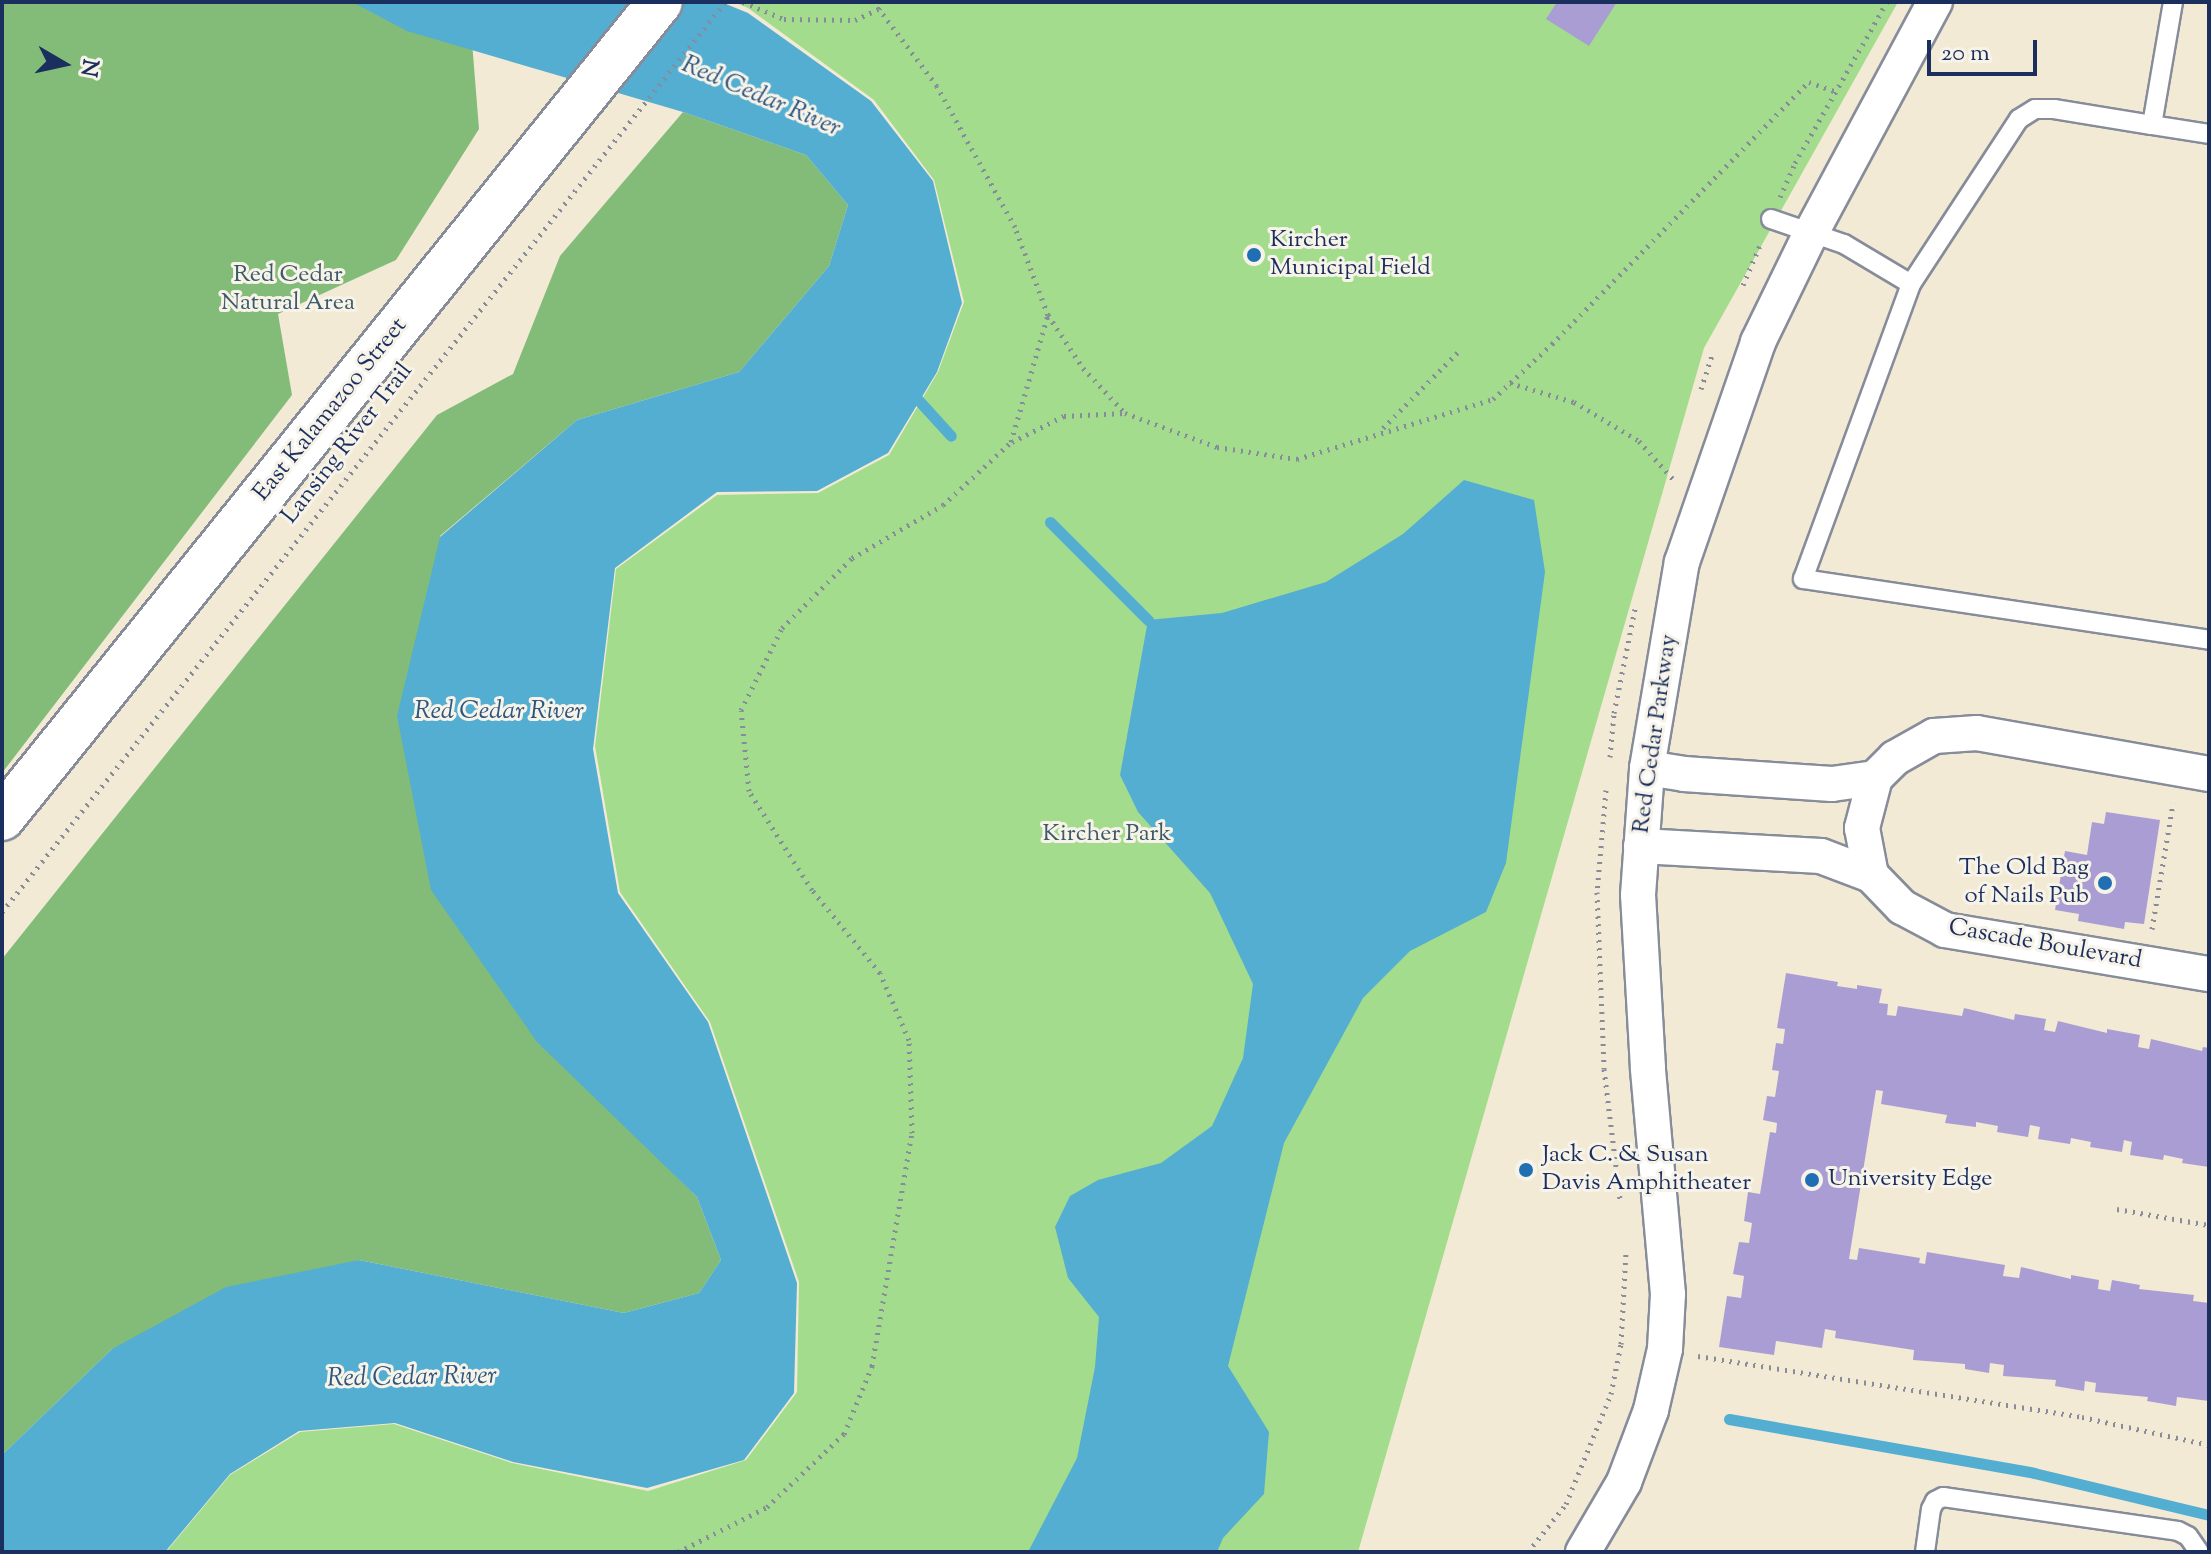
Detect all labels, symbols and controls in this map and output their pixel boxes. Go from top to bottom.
north arrow [24,24,104,104]
scale bar [1931,24,2041,74]
text: 20 m [1941,37,1990,71]
water label: Red Cedar River [677,49,845,145]
text: N [71,57,105,79]
place label: Kircher Municipal Field [1270,227,1431,283]
marker: Kircher Municipal Field [1245,246,1263,264]
park label: Red Cedar Natural Area [221,262,355,318]
street label: East Kalamazoo Street [248,312,414,508]
street label: Lansing River Trail [276,358,420,530]
street label: Red Cedar Parkway [1628,633,1684,835]
water label: Red Cedar River [414,696,584,728]
park label: Kircher Park [1043,821,1171,849]
place label: The Old Bag of Nails Pub [1959,855,2089,911]
marker: The Old Bag of Nails Pub [2096,874,2114,892]
street label: Cascade Boulevard [1946,914,2144,976]
place label: Jack C. & Susan Davis Amphitheater [1542,1142,1751,1198]
marker: Jack C. & Susan Davis Amphitheater [1517,1161,1535,1179]
place label: University Edge [1828,1166,1992,1194]
marker: University Edge [1803,1171,1821,1189]
water label: Red Cedar River [327,1361,497,1395]

